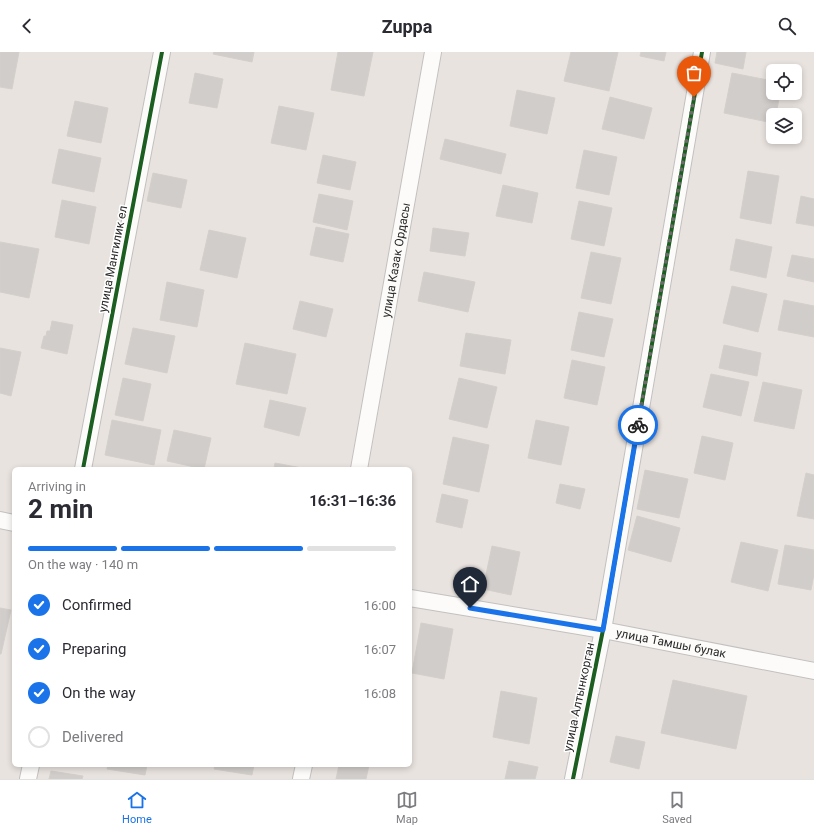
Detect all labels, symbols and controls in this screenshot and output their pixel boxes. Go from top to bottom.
icon: back [16,15,38,37]
icon: search [776,15,798,37]
text: Zuppa [382,16,432,37]
pin [677,56,711,97]
icon: bag [683,62,705,84]
map controls [766,64,802,144]
button: locate [766,64,802,100]
button: layers [766,108,802,144]
street label: улица Казак Ордасы [379,202,413,319]
street label: улица Мангилик ел [96,204,130,314]
courier [618,405,658,445]
icon: bike [627,414,649,436]
text: Arriving in [28,479,86,494]
text: 16:31–16:36 [309,492,396,510]
text: 2 min [28,494,93,524]
text: On the way · 140 m [28,557,138,572]
pin [453,567,487,608]
icon: home [459,573,481,595]
icon: check [28,594,50,616]
text: Confirmed [62,596,132,614]
text: 16:00 [364,598,396,613]
street label: улица Тамшы булак [615,626,728,661]
icon: check [28,638,50,660]
text: Preparing [62,640,126,658]
street label: улица Алтынкорган [561,641,597,753]
text: 16:07 [364,642,396,657]
icon: check [28,682,50,704]
text: On the way [62,684,136,702]
text: 16:08 [364,686,396,701]
text: Delivered [62,728,124,746]
tab: Home [122,789,152,826]
tab: Map [396,789,418,826]
tab: Saved [662,789,692,826]

